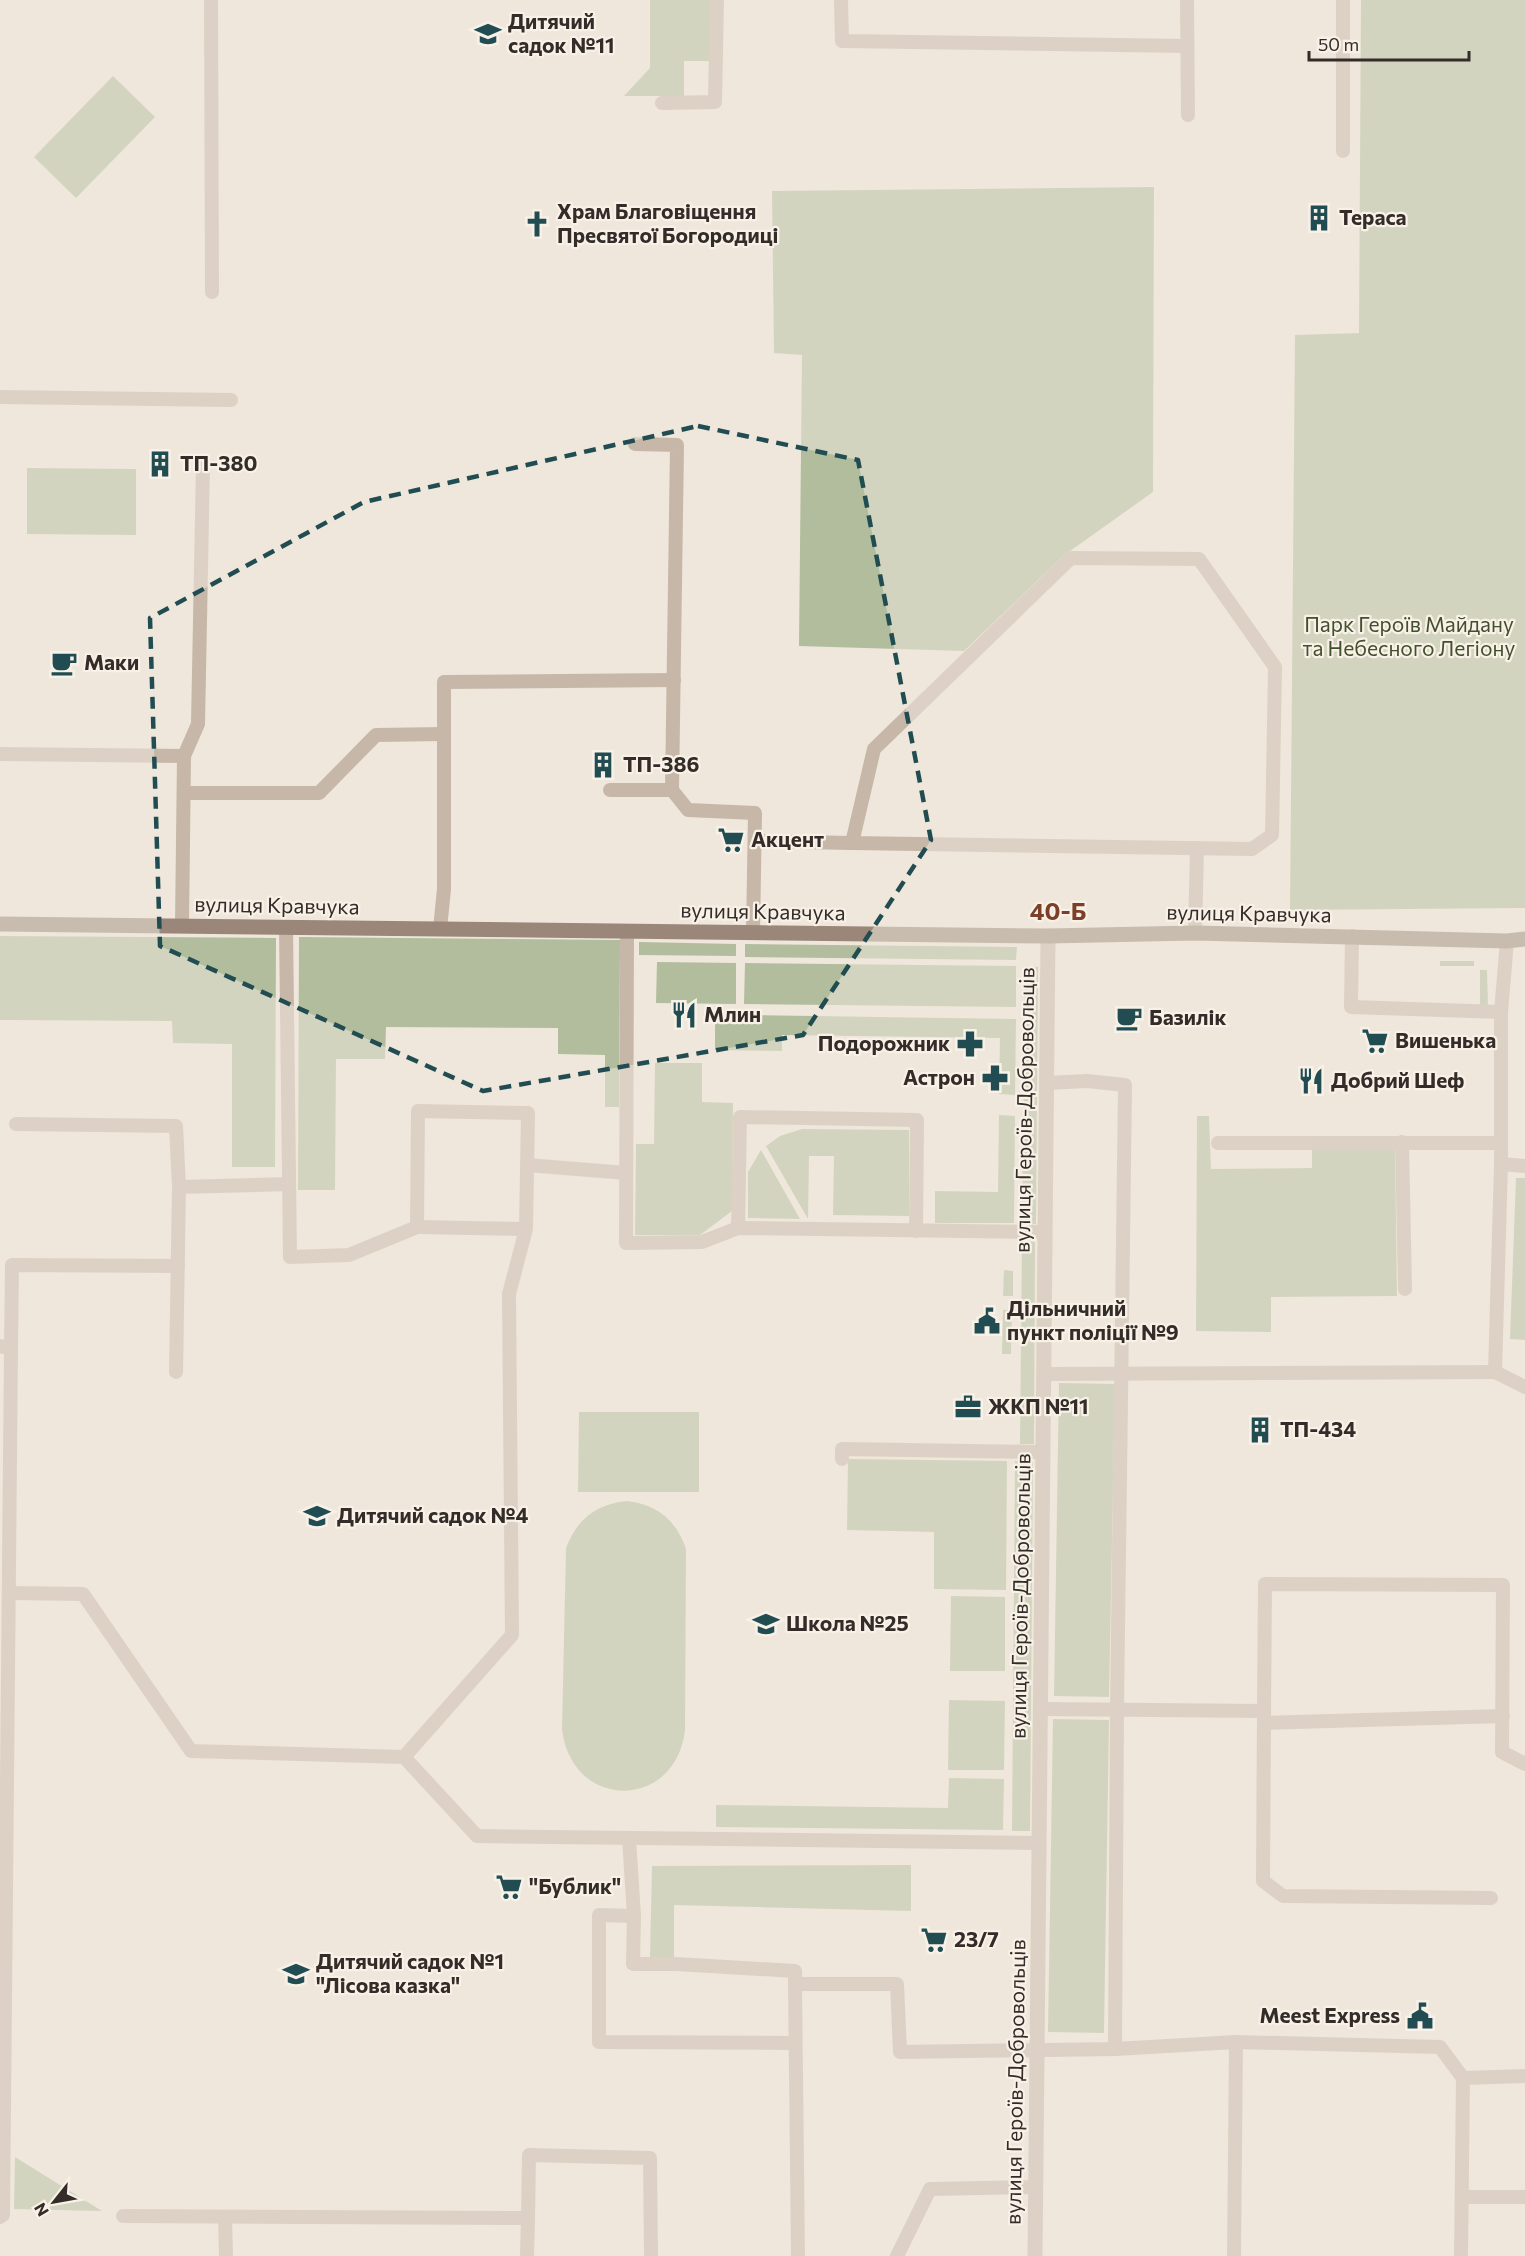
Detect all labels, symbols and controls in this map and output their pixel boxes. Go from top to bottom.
place label: Дитячий садок №11 [508,8,614,57]
school or university icon: Дитячий садок №11 [473,19,503,49]
scale bar [1309,24,1470,62]
text: 50 m [1318,33,1359,55]
place label: Храм Благовіщення Пресвятої Богородиці [557,198,778,247]
building icon: Тераса [1304,203,1334,233]
place label: Тераса [1339,204,1407,229]
church icon: Храм Благовіщення Пресвятої Богородиці [522,209,552,239]
building icon: ТП-380 [145,449,175,479]
place label: ТП-380 [180,450,257,475]
park label: Парк Героїв Майдану та Небесного Легіону [1303,611,1516,660]
cafe icon: Маки [49,648,79,678]
place label: Маки [84,649,139,674]
building icon: ТП-386 [588,750,618,780]
place label: ТП-386 [623,751,699,776]
supermarket icon: Акцент [716,825,746,855]
place label: Акцент [751,826,824,851]
street label: вулиця Кравчука [194,891,360,918]
district label: 40-Б [1030,896,1086,925]
street label: вулиця Кравчука [680,897,846,924]
street label: вулиця Кравчука [1166,899,1332,926]
street label: вулиця Героїв-Добровольців [1009,967,1038,1253]
restaurant icon: Млин [669,1000,699,1030]
place label: Млин [704,1001,761,1026]
cafe icon: Базилік [1114,1003,1144,1033]
place label: Базилік [1149,1004,1226,1029]
supermarket icon: Вишенька [1360,1026,1390,1056]
place label: Вишенька [1395,1027,1496,1052]
pharmacy icon: Подорожник [955,1029,985,1059]
place label: Подорожник [818,1030,950,1055]
pharmacy icon: Астрон [980,1063,1010,1093]
place label: Астрон [903,1064,975,1089]
restaurant icon: Добрий Шеф [1296,1066,1326,1096]
place label: Добрий Шеф [1331,1067,1464,1092]
place label: Дільничний пункт поліції №9 [1007,1295,1179,1344]
public building icon: Дільничний пункт поліції №9 [972,1306,1002,1336]
office icon: ЖКП №11 [953,1392,983,1422]
place label: ЖКП №11 [988,1393,1089,1418]
building icon: ТП-434 [1245,1415,1275,1445]
place label: ТП-434 [1280,1416,1356,1441]
street label: вулиця Героїв-Добровольців [1005,1453,1034,1739]
school or university icon: Дитячий садок №4 [302,1501,332,1531]
place label: Дитячий садок №4 [337,1502,528,1527]
school or university icon: Школа №25 [751,1609,781,1639]
place label: Школа №25 [786,1610,909,1635]
supermarket icon: "Бублик" [494,1872,524,1902]
place label: "Бублик" [529,1873,621,1898]
supermarket icon: 23/7 [919,1925,949,1955]
place label: 23/7 [954,1926,999,1951]
street label: вулиця Героїв-Добровольців [1000,1939,1029,2225]
place label: Дитячий садок №1 "Лісова казка" [316,1948,504,1997]
school or university icon: Дитячий садок №1 "Лісова казка" [281,1959,311,1989]
public building icon: Meest Express [1405,2001,1435,2031]
place label: Meest Express [1259,2002,1400,2027]
north arrow [24,2172,84,2232]
text: N [29,2200,52,2220]

